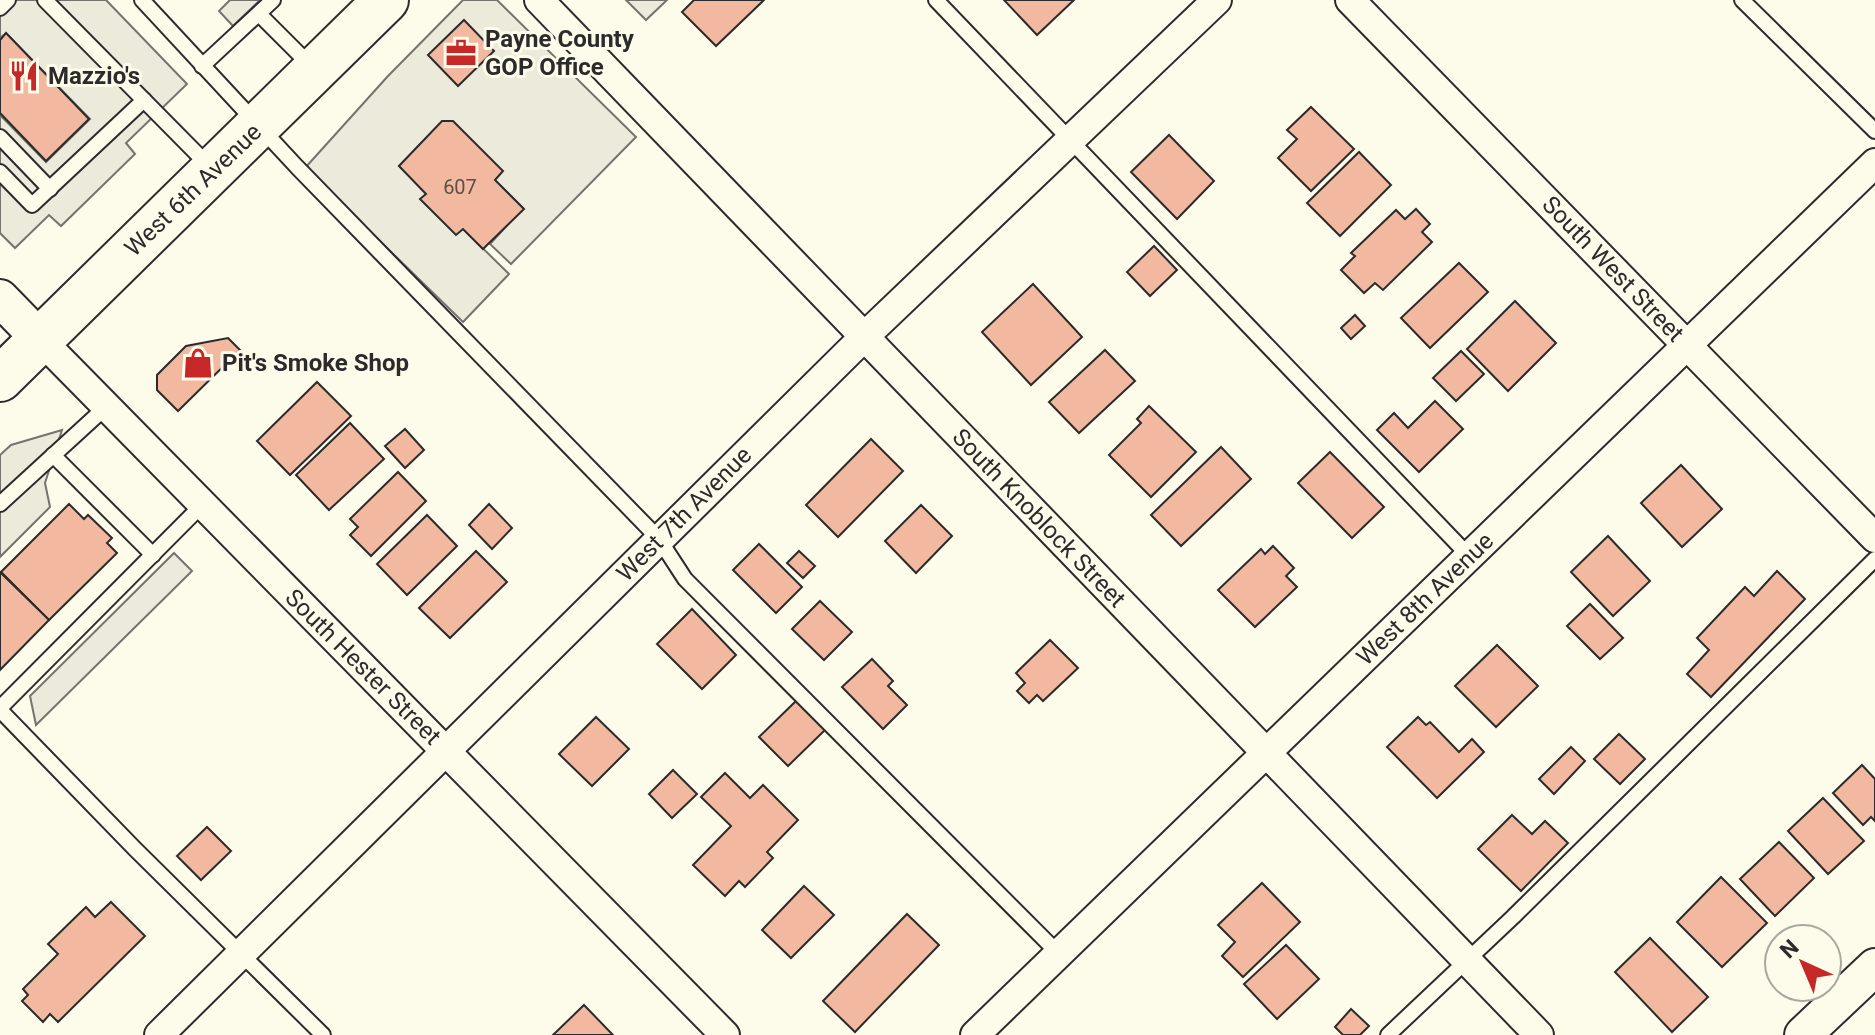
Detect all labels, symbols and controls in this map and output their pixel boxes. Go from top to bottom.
place label: Payne County GOP Office [485,25,635,81]
office icon: Payne County GOP Office [444,36,478,70]
restaurant icon: Mazzio's [7,59,41,93]
place label: Mazzio's [48,62,140,90]
street label: West 6th Avenue [119,118,267,262]
house number: 607 [443,175,477,199]
street label: South West Street [1536,190,1690,348]
shop icon: Pit's Smoke Shop [181,346,215,380]
place label: Pit's Smoke Shop [222,349,409,377]
street label: South Knoblock Street [947,423,1131,613]
street label: West 7th Avenue [611,441,757,587]
street label: West 8th Avenue [1351,527,1499,671]
street label: South Hester Street [279,583,447,751]
north arrow [1763,923,1843,1003]
text: N [1775,935,1804,963]

